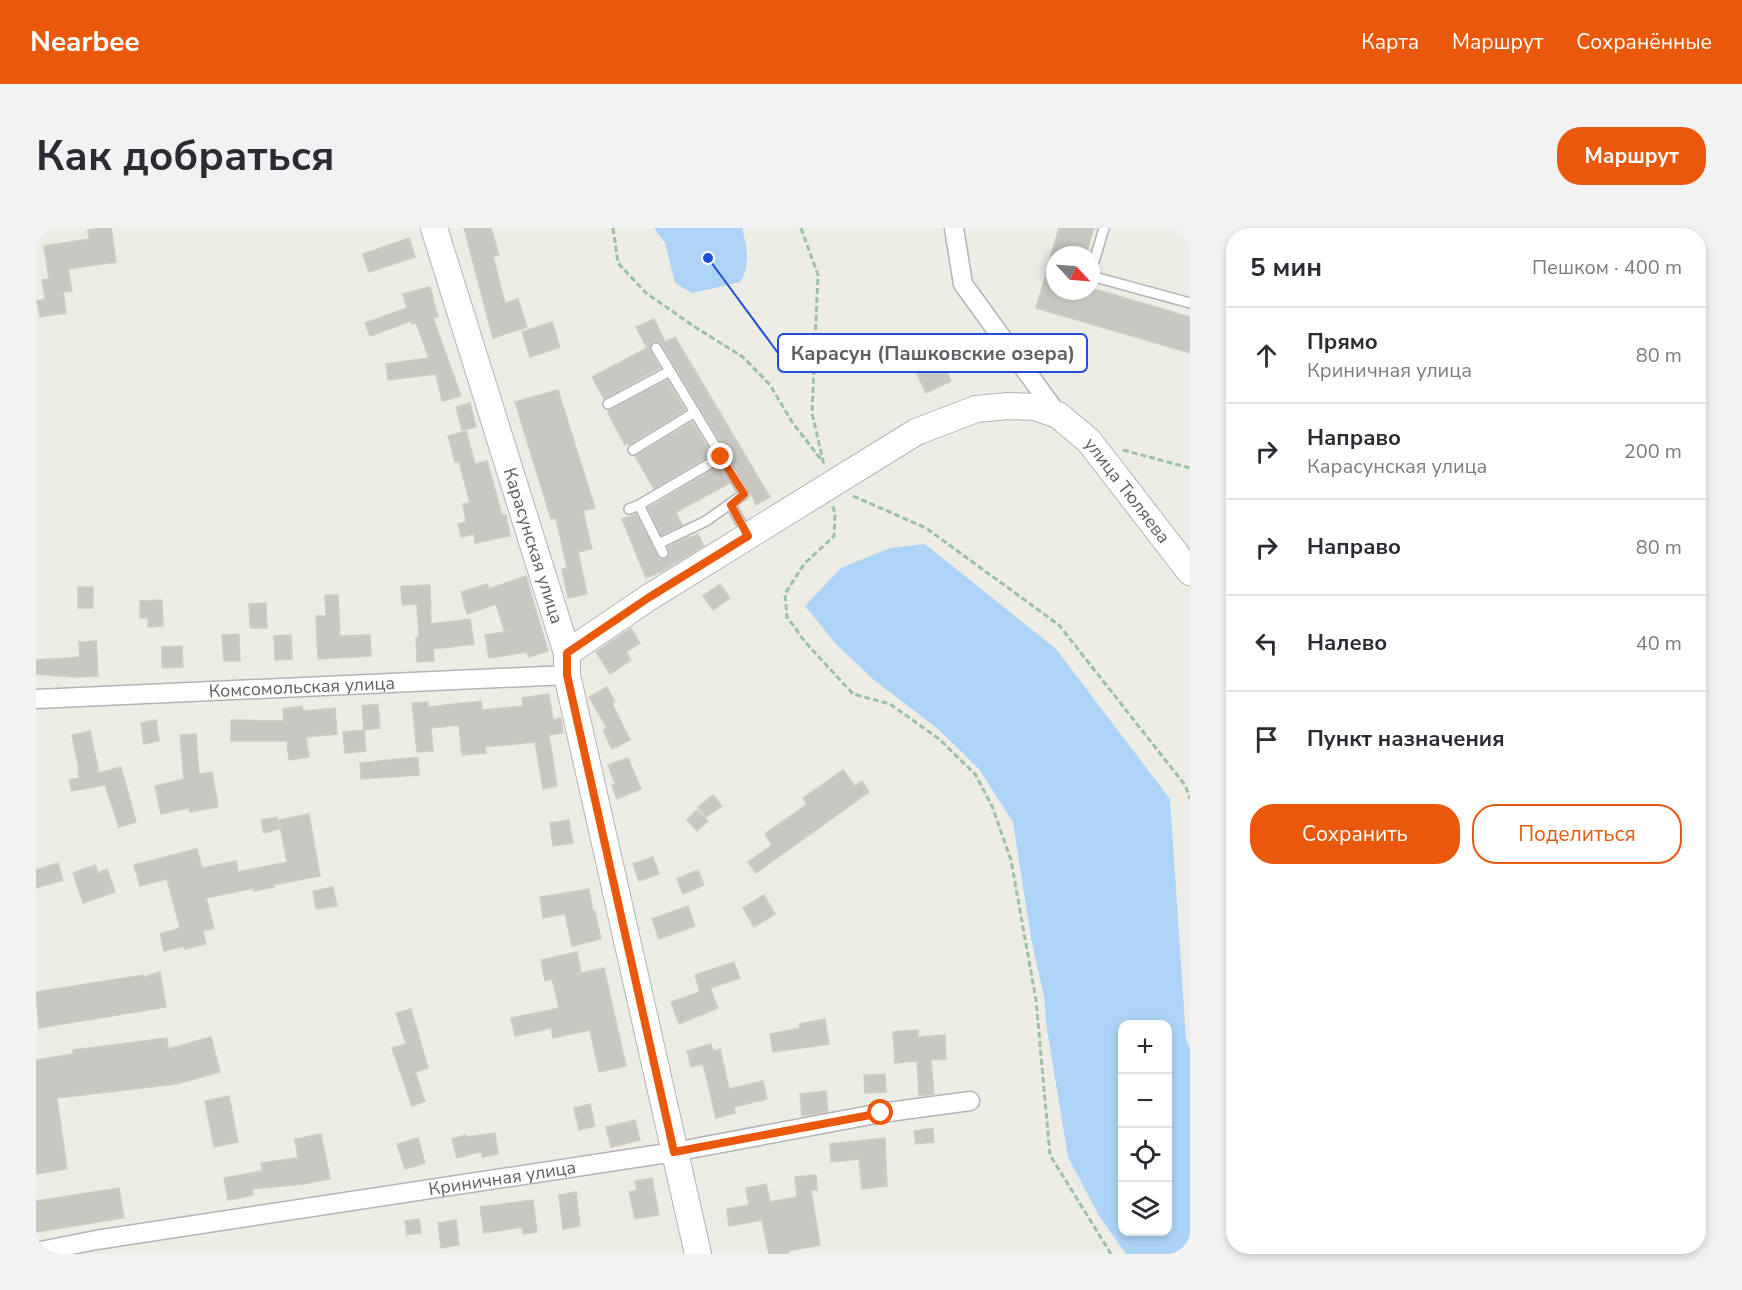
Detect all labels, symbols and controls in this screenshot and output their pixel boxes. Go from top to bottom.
text: Nearbee [30,23,140,61]
text: Карта [1361,28,1419,56]
text: Маршрут [1452,28,1543,56]
text: Сохранённые [1576,28,1712,56]
button: Маршрут [1557,127,1706,185]
text: Как добраться [36,128,335,185]
north arrow [1046,246,1100,300]
text: 5 мин [1250,250,1322,285]
text: Пешком · 400 m [1532,254,1682,281]
text: Прямо [1307,327,1378,357]
callout: Карасун (Пашковские озера) [778,334,1087,372]
icon: ahead [1250,339,1283,372]
text: Карасун (Пашковские озера) [791,340,1075,367]
text: 80 m [1636,342,1682,369]
text: Криничная улица [1307,357,1472,384]
text: Направо [1307,423,1401,453]
street label: улица Тюляева [1079,433,1176,548]
icon: right [1250,435,1283,468]
text: 200 m [1624,438,1682,465]
route end [707,443,733,469]
text: Карасунская улица [1307,453,1487,480]
street label: Карасунская улица [498,465,569,627]
icon: right [1250,531,1283,564]
text: Направо [1307,532,1401,562]
text: 80 m [1636,534,1682,561]
icon: left [1250,627,1283,660]
text: Налево [1307,628,1387,658]
text: 40 m [1636,630,1682,657]
street label: Комсомольская улица [208,671,395,703]
icon: arrive [1250,723,1283,756]
text: Пункт назначения [1307,724,1505,754]
button: Сохранить [1250,804,1460,864]
button: Поделиться [1472,804,1682,864]
map controls [1118,1020,1172,1236]
button: + [1118,1020,1172,1074]
button: − [1118,1074,1172,1128]
route start [867,1099,893,1125]
button: locate [1118,1128,1172,1182]
street label: Криничная улица [427,1155,577,1201]
button: layers [1118,1182,1172,1236]

